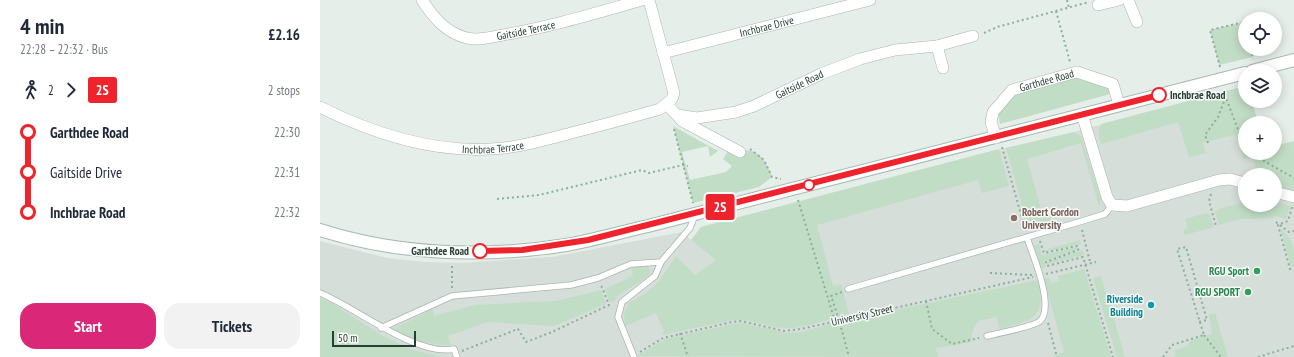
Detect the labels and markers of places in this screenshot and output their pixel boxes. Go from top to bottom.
marker: Inchbrae Road [1151,87,1167,103]
place label: Inchbrae Road [1170,88,1225,102]
unlabelled marker [803,179,815,191]
place label: Robert Gordon University [1022,205,1079,232]
marker: Robert Gordon University [1009,213,1019,223]
marker: Garthdee Road [472,243,488,259]
place label: Garthdee Road [411,244,469,258]
place label: RGU Sport [1209,264,1250,278]
marker: RGU Sport [1252,266,1262,276]
place label: RGU SPORT [1195,285,1241,299]
marker: RGU SPORT [1243,287,1253,297]
place label: Riverside Building [1107,292,1143,319]
marker: Riverside Building [1146,300,1156,310]

